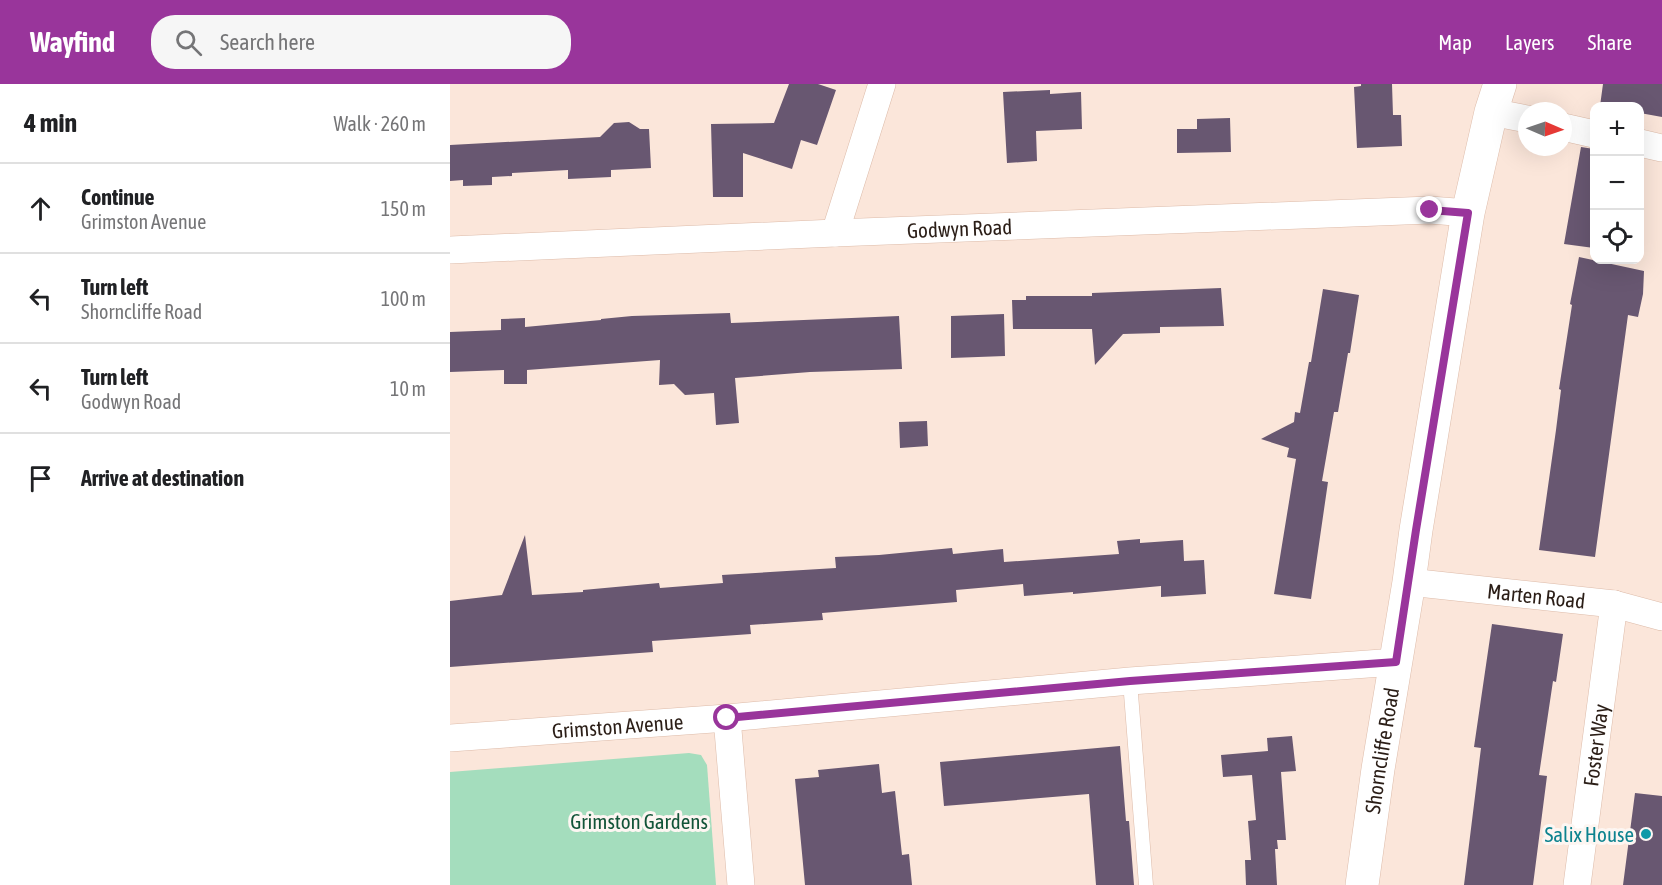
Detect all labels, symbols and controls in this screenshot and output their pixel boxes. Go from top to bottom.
search box [151,15,571,69]
text: Wayfind [30,26,115,58]
icon: search [172,26,205,59]
text: Search here [220,29,315,55]
text: Map [1438,30,1472,54]
text: Layers [1505,30,1555,54]
text: Share [1588,30,1632,54]
north arrow [1518,102,1572,156]
map controls [1590,102,1644,264]
button: + [1590,102,1644,156]
text: 4 min [24,108,77,138]
text: Walk · 260 m [334,112,426,135]
button: − [1590,156,1644,210]
text: Continue [81,184,155,210]
icon: ahead [24,192,57,225]
route end [1416,196,1442,222]
text: 150 m [381,197,426,220]
text: Grimston Avenue [81,210,206,233]
button: locate [1590,210,1644,264]
street label: Godwyn Road [906,214,1013,242]
text: Turn left [81,274,148,300]
icon: left [24,282,57,315]
text: 100 m [381,287,426,310]
text: Shorncliffe Road [81,300,202,323]
text: Turn left [81,364,148,390]
icon: left [24,372,57,405]
text: 10 m [390,377,426,400]
text: Godwyn Road [81,390,181,413]
icon: arrive [24,462,57,495]
text: Arrive at destination [81,465,244,491]
street label: Marten Road [1486,578,1586,613]
street label: Shorncliffe Road [1360,686,1403,815]
street label: Foster Way [1578,702,1613,788]
route start [713,704,739,730]
street label: Grimston Avenue [551,709,684,743]
park label: Grimston Gardens [570,809,708,833]
place label: Salix House [1544,822,1634,846]
marker: Salix House [1639,827,1653,841]

